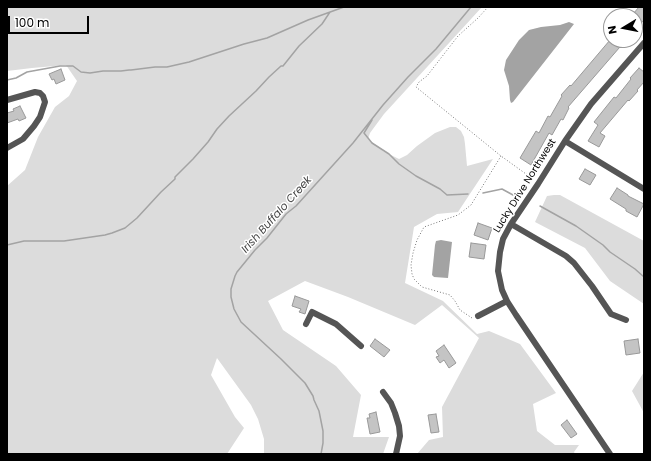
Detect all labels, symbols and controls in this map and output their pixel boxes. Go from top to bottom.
scale bar [10,8,91,34]
north arrow [603,8,643,48]
text: 100 m [15,14,49,31]
text: N [604,24,621,35]
street label: Lucky Drive Northwest [491,137,559,235]
water label: Irish Buffalo Creek [239,174,315,256]

